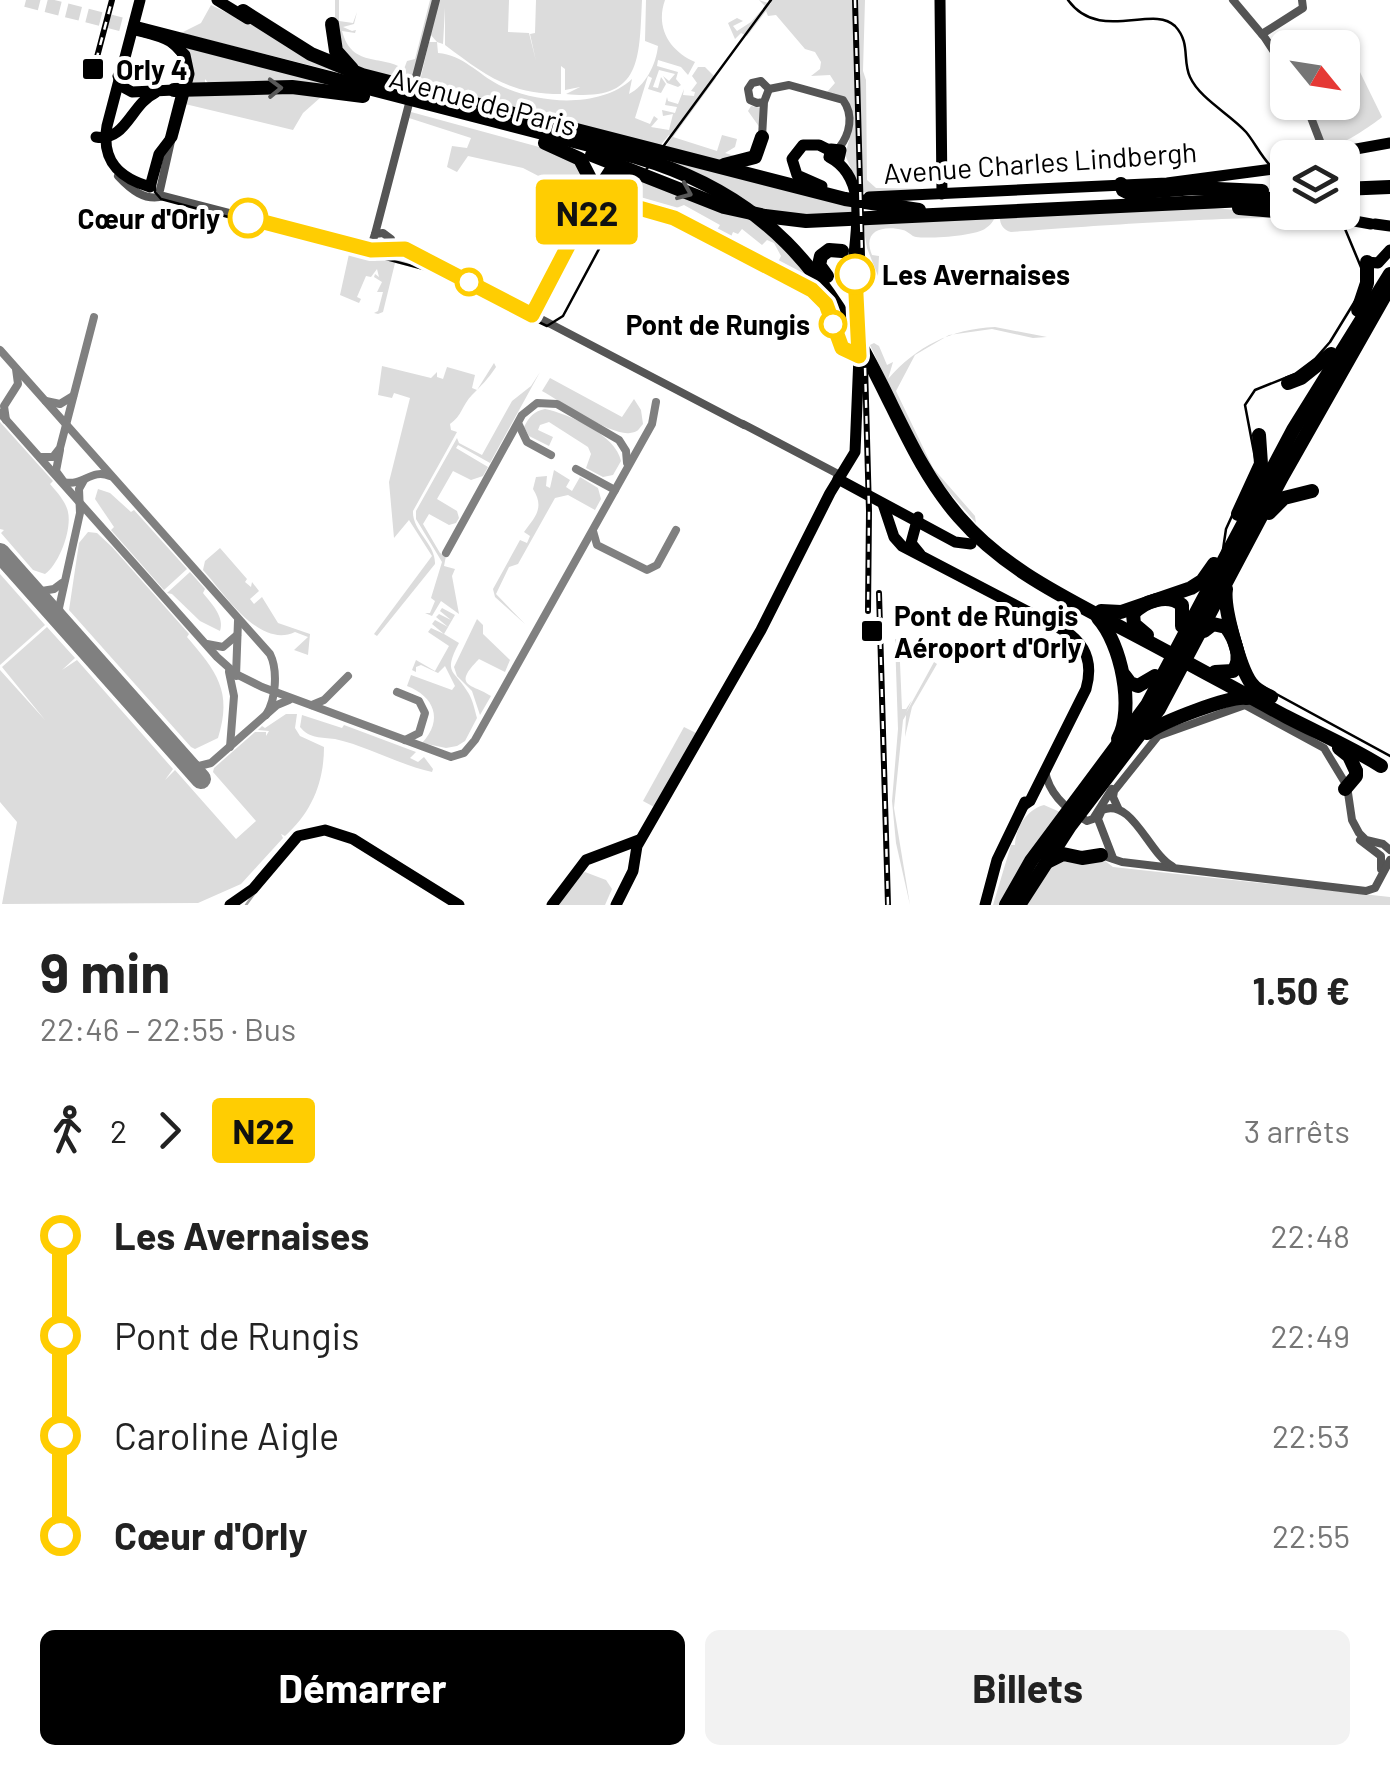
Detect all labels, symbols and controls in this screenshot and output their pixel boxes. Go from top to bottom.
north arrow [1270,30,1360,120]
map controls [1270,30,1360,230]
place label: Orly 4 [116,52,188,86]
marker: Orly 4 [80,56,106,82]
street label: Avenue de Paris [386,60,580,142]
one-way arrow [267,77,283,98]
street label: Avenue Charles Lindbergh [882,134,1198,190]
button: layers [1270,140,1360,230]
line badge: N22 [530,180,644,244]
one-way arrow [675,180,693,200]
text: N22 [556,191,618,233]
marker: Cœur d'Orly [229,199,267,237]
place label: Cœur d'Orly [77,201,220,235]
marker: Les Avernaises [836,255,874,293]
place label: Les Avernaises [882,257,1070,291]
unlabelled marker [456,269,482,295]
place label: Pont de Rungis [626,307,810,341]
marker: Pont de Rungis [820,311,846,337]
place label: Pont de Rungis Aéroport d'Orly [894,598,1082,664]
marker: Pont de Rungis Aéroport d'Orly [859,618,885,644]
text: 9 min [40,938,170,1004]
text: 1.50 € [1252,967,1350,1013]
text: 22:46 – 22:55 · Bus [40,1009,296,1047]
icon: walk [40,1103,95,1158]
icon: forward [142,1103,197,1158]
text: N22 [232,1109,295,1151]
text: 2 [110,1111,127,1149]
text: 3 arrêts [1244,1111,1350,1149]
text: Les Avernaises [114,1212,369,1258]
text: 22:48 [1271,1216,1350,1254]
text: Pont de Rungis [114,1312,359,1358]
text: 22:49 [1271,1316,1350,1354]
text: Caroline Aigle [114,1412,339,1458]
text: 22:53 [1272,1416,1350,1454]
text: Cœur d'Orly [114,1512,308,1558]
text: 22:55 [1272,1516,1350,1554]
button: Démarrer [40,1630,685,1745]
button: Billets [705,1630,1350,1745]

